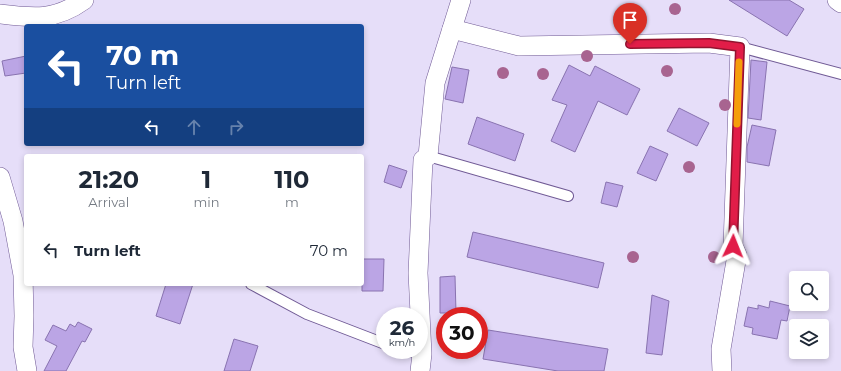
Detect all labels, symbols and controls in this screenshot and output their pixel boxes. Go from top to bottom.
pin [613,3,647,44]
icon: arrive [619,9,641,31]
text: 70 m [106,38,179,72]
icon: left [40,40,92,92]
text: Turn left [106,72,181,94]
icon: left [141,116,163,138]
icon: ahead [183,116,205,138]
icon: right [225,116,247,138]
text: 21:20 [79,165,139,194]
text: 1 [202,165,211,194]
text: 110 [274,165,309,194]
text: Arrival [88,194,129,210]
text: min [194,194,220,210]
text: m [285,194,299,210]
position arrow [712,225,754,267]
icon: left [40,239,62,261]
text: Turn left [74,241,141,260]
text: 70 m [310,241,348,260]
map controls [789,271,829,359]
button: search [789,271,829,311]
speed limit sign: 30 [436,307,488,359]
text: 26 [390,316,414,340]
button: layers [789,319,829,359]
text: km/h [389,336,415,349]

